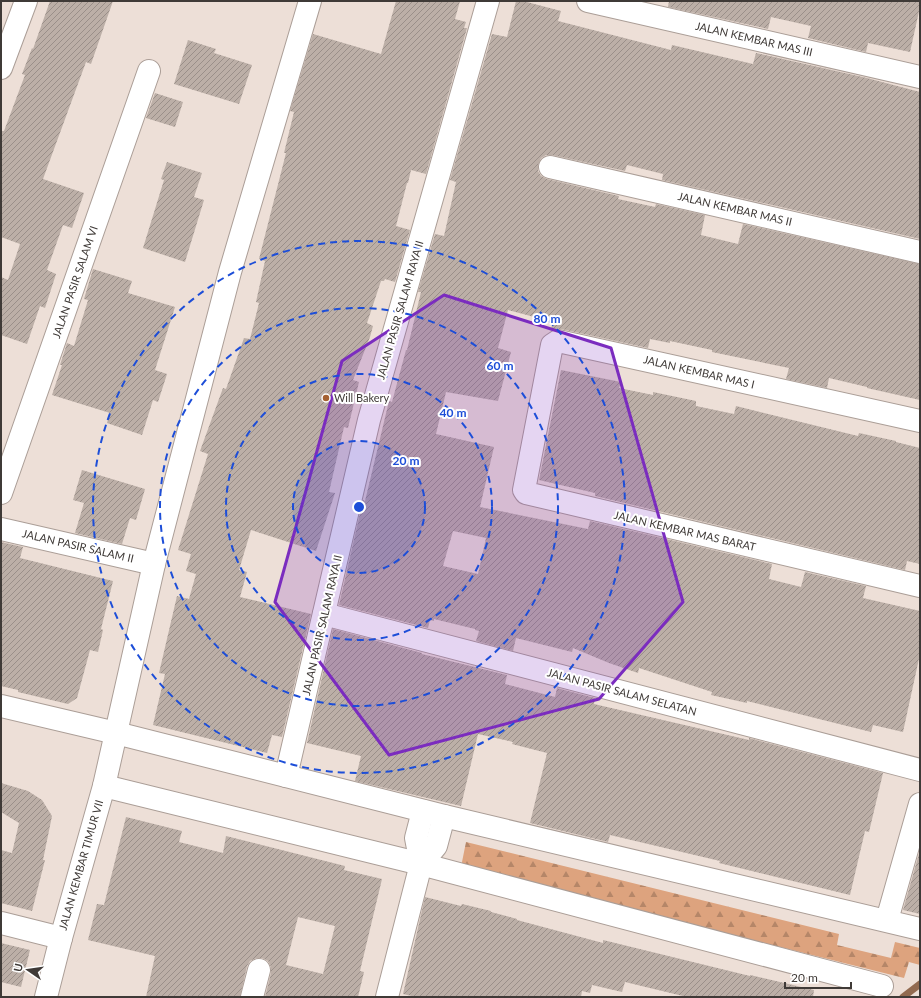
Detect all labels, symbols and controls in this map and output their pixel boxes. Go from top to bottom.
street label: JALAN KEMBAR MAS III [694,19,814,58]
street label: JALAN KEMBAR MAS II [677,189,794,228]
street label: JALAN PASIR SALAM VI [49,224,100,340]
street label: JALAN PASIR SALAM RAYA II [373,239,426,381]
text: 80 m [534,311,560,326]
street label: JALAN KEMBAR MAS I [642,352,756,391]
text: 60 m [487,358,513,373]
place label: Will Bakery [334,391,390,404]
marker: Will Bakery [321,393,331,403]
text: 40 m [440,405,466,420]
text: 20 m [393,453,419,468]
centre of rings [352,500,366,514]
street label: JALAN KEMBAR MAS BARAT [613,508,758,553]
street label: JALAN PASIR SALAM II [21,526,135,565]
street label: JALAN PASIR SALAM RAYA II [299,553,344,696]
street label: JALAN PASIR SALAM SELATAN [546,665,698,718]
street label: JALAN KEMBAR TIMUR VII [56,798,105,931]
north arrow [8,950,48,990]
text: U [11,962,25,973]
scale bar [785,964,851,990]
text: 20 m [791,970,818,985]

